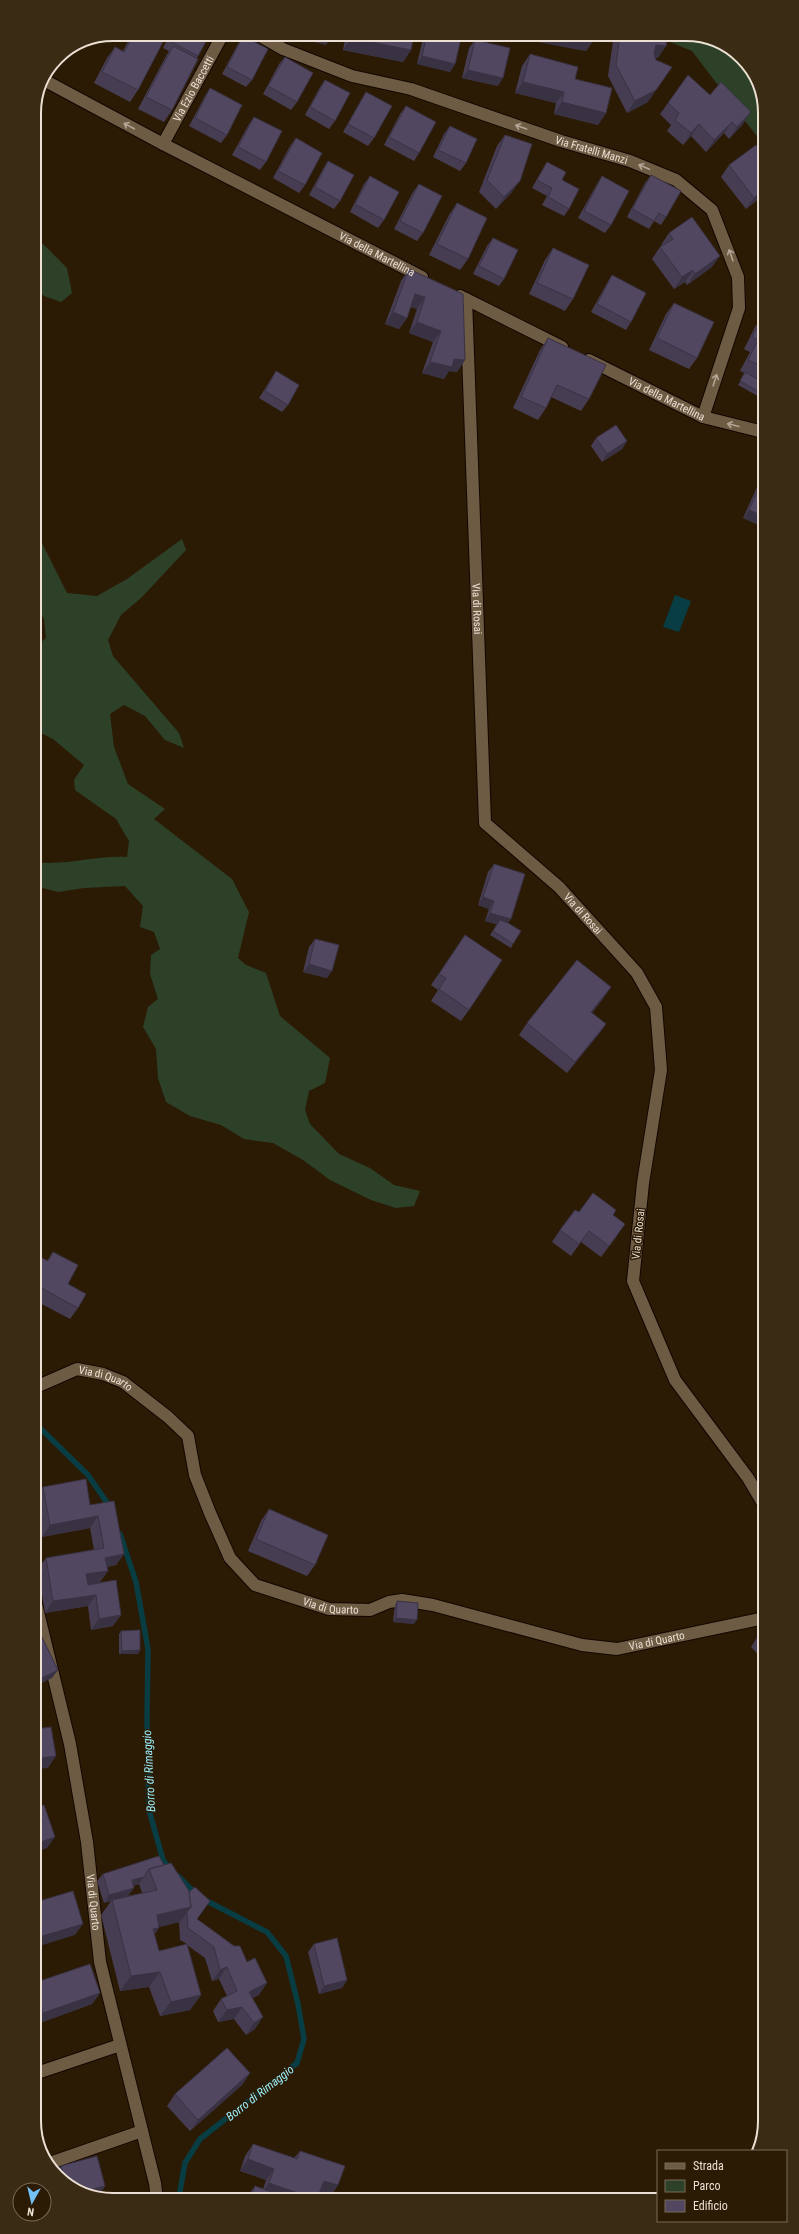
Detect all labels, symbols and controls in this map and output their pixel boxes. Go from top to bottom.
street label: Via Ezio Baccetti [170,54,217,124]
one-way arrow [123,121,135,129]
one-way arrow [515,123,527,131]
street label: Via Fratelli Manzi [553,133,629,167]
one-way arrow [639,162,651,170]
street label: Via della Martellina [337,229,417,279]
one-way arrow [726,249,734,261]
one-way arrow [712,374,720,386]
street label: Via della Martellina [626,375,707,424]
one-way arrow [727,420,740,428]
street label: Via di Rosai [469,583,484,635]
street label: Via di Rosai [561,891,605,937]
street label: Via di Rosai [629,1208,648,1260]
street label: Via di Quarto [78,1363,135,1394]
street label: Via di Quarto [301,1595,359,1617]
street label: Via di Quarto [628,1629,686,1653]
water label: Borro di Rimaggio [140,1729,158,1812]
street label: Via di Quarto [84,1873,103,1931]
water label: Borro di Rimaggio [223,2062,297,2124]
legend [657,2150,787,2222]
text: Strada [693,2159,724,2173]
text: Parco [693,2179,720,2193]
north arrow [12,2182,52,2222]
text: Edificio [693,2199,728,2213]
text: N [26,2204,35,2218]

